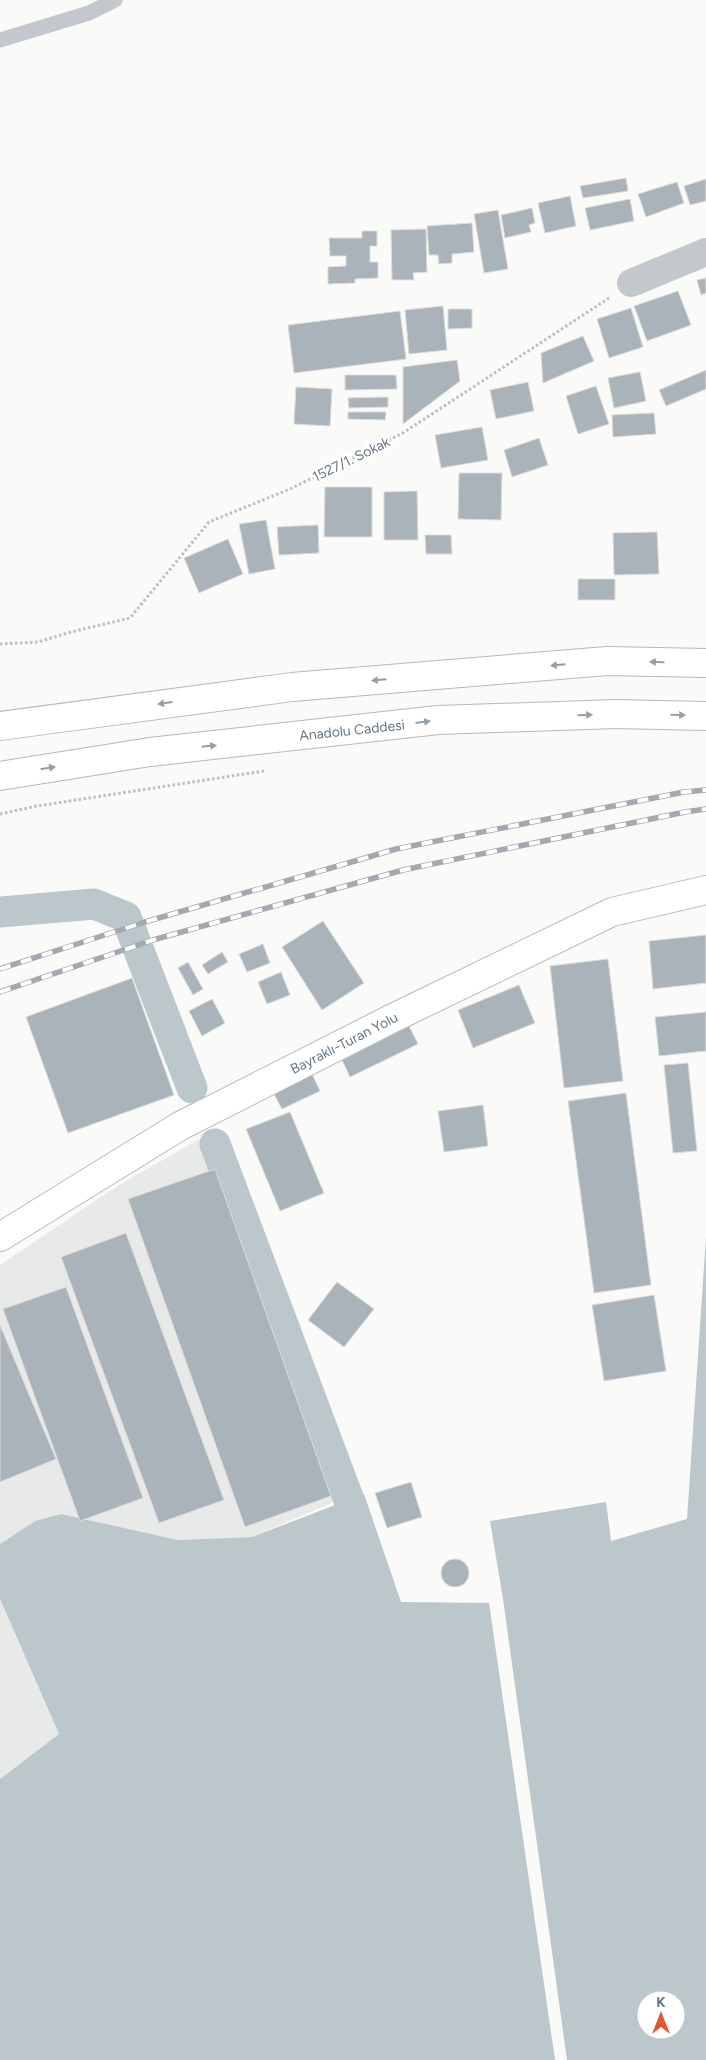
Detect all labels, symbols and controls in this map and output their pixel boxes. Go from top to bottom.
street label: 1527/1. Sokak [310,433,393,486]
one-way arrow [649,658,665,666]
one-way arrow [550,662,566,670]
one-way arrow [371,676,387,684]
one-way arrow [157,700,173,708]
one-way arrow [577,711,593,719]
one-way arrow [671,711,687,719]
street label: Anadolu Caddesi [298,716,406,744]
one-way arrow [415,718,431,726]
one-way arrow [201,742,217,750]
one-way arrow [40,764,56,772]
street label: Bayraklı-Turan Yolu [288,1009,401,1078]
north arrow [636,1990,686,2040]
text: K [656,1994,666,2011]

